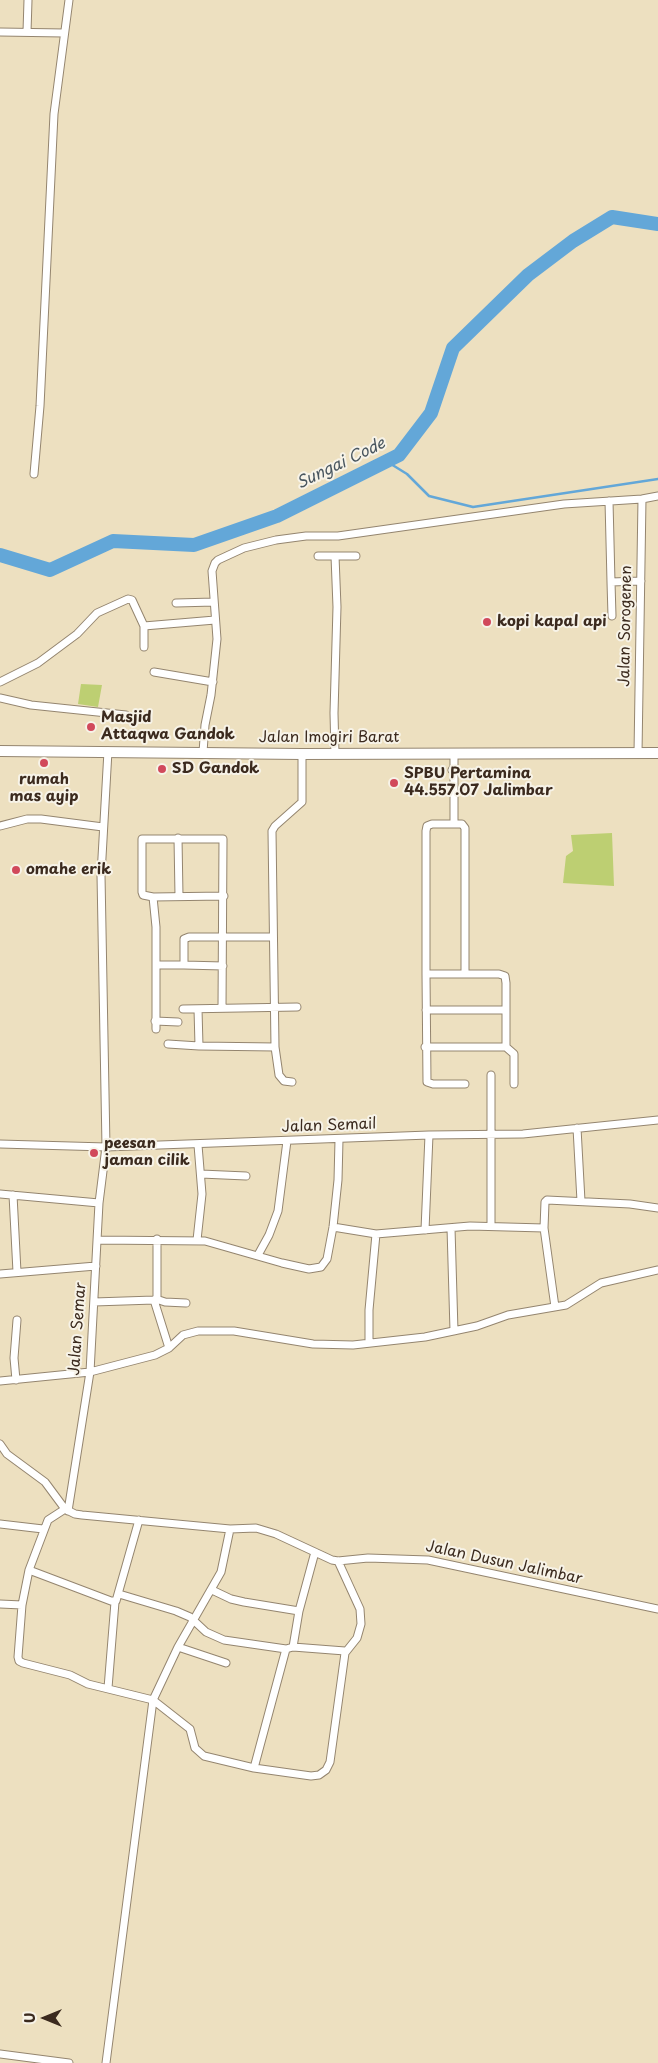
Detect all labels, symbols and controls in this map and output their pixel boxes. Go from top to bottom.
water label: Sungai Code [294,434,388,494]
street label: Jalan Sorogenen [616,565,636,687]
place label: kopi kapal api [497,613,607,631]
marker: kopi kapal api [481,616,493,628]
place label: Masjid Attaqwa Gandok [101,709,235,744]
marker: Masjid Attaqwa Gandok [85,721,97,733]
street label: Jalan Imogiri Barat [259,729,399,747]
marker: rumah mas ayip [38,757,50,769]
place label: SD Gandok [172,760,259,778]
marker: SD Gandok [156,763,168,775]
place label: SPBU Pertamina 44.557.07 Jalimbar [404,765,553,800]
place label: rumah mas ayip [10,771,78,806]
marker: SPBU Pertamina 44.557.07 Jalimbar [388,777,400,789]
place label: omahe erik [26,861,111,879]
marker: omahe erik [10,864,22,876]
street label: Jalan Semail [281,1115,377,1137]
place label: peesan jaman cilik [104,1135,190,1170]
marker: peesan jaman cilik [88,1147,100,1159]
street label: Jalan Semar [66,1282,90,1376]
street label: Jalan Dusun Jalimbar [424,1538,584,1588]
north arrow [20,1993,70,2043]
text: U [19,2013,40,2023]

